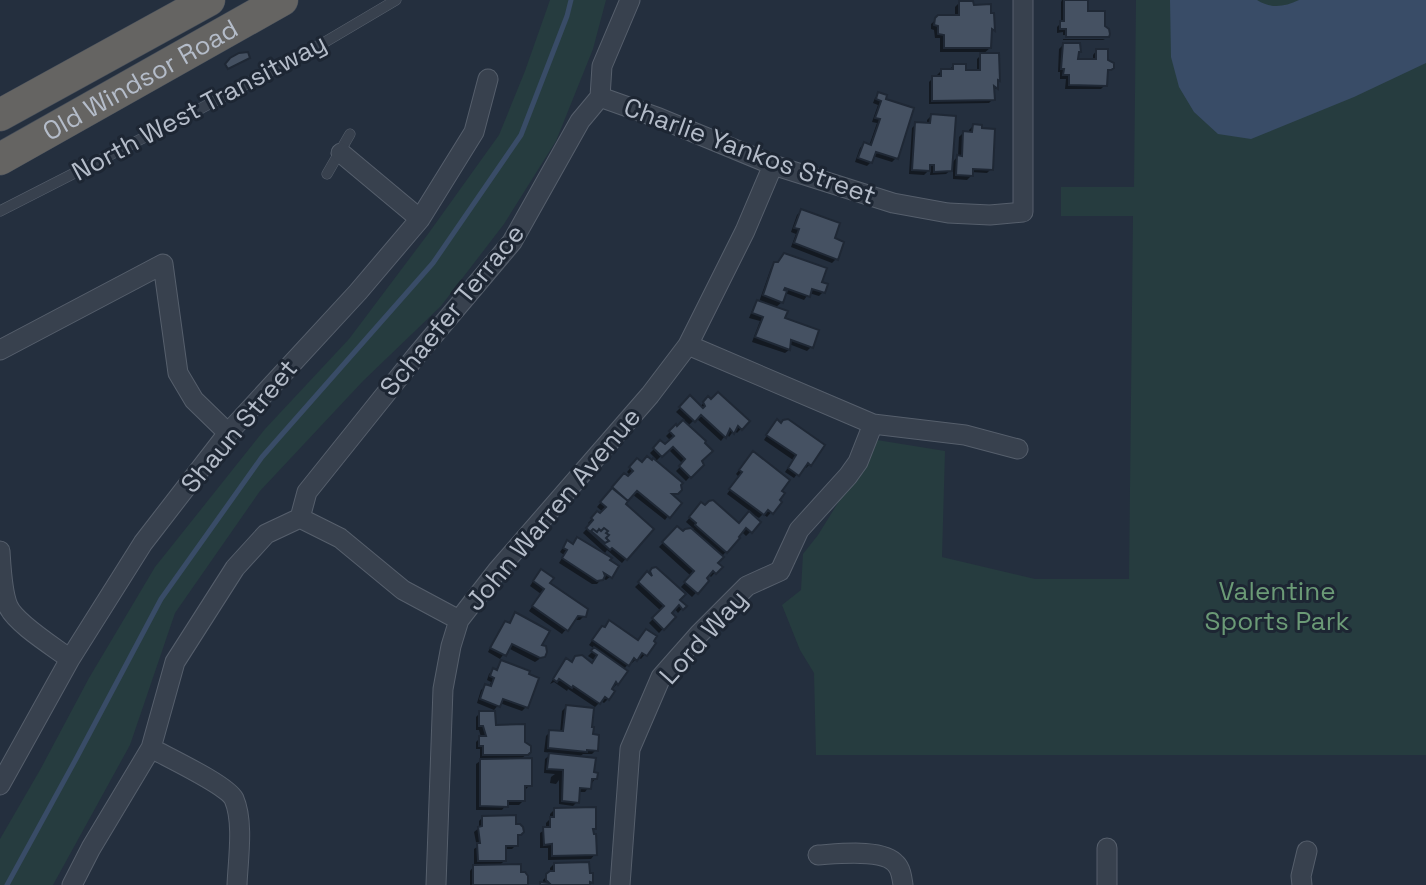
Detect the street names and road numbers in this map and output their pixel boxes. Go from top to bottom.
street label: Old Windsor Road [37,11,244,149]
street label: North West Transitway [66,25,332,189]
street label: Charlie Yankos Street [619,90,881,212]
street label: Schaefer Terrace [372,217,532,403]
street label: Shaun Street [173,352,305,500]
street label: John Warren Avenue [458,400,648,618]
street label: Lord Way [652,583,754,691]

